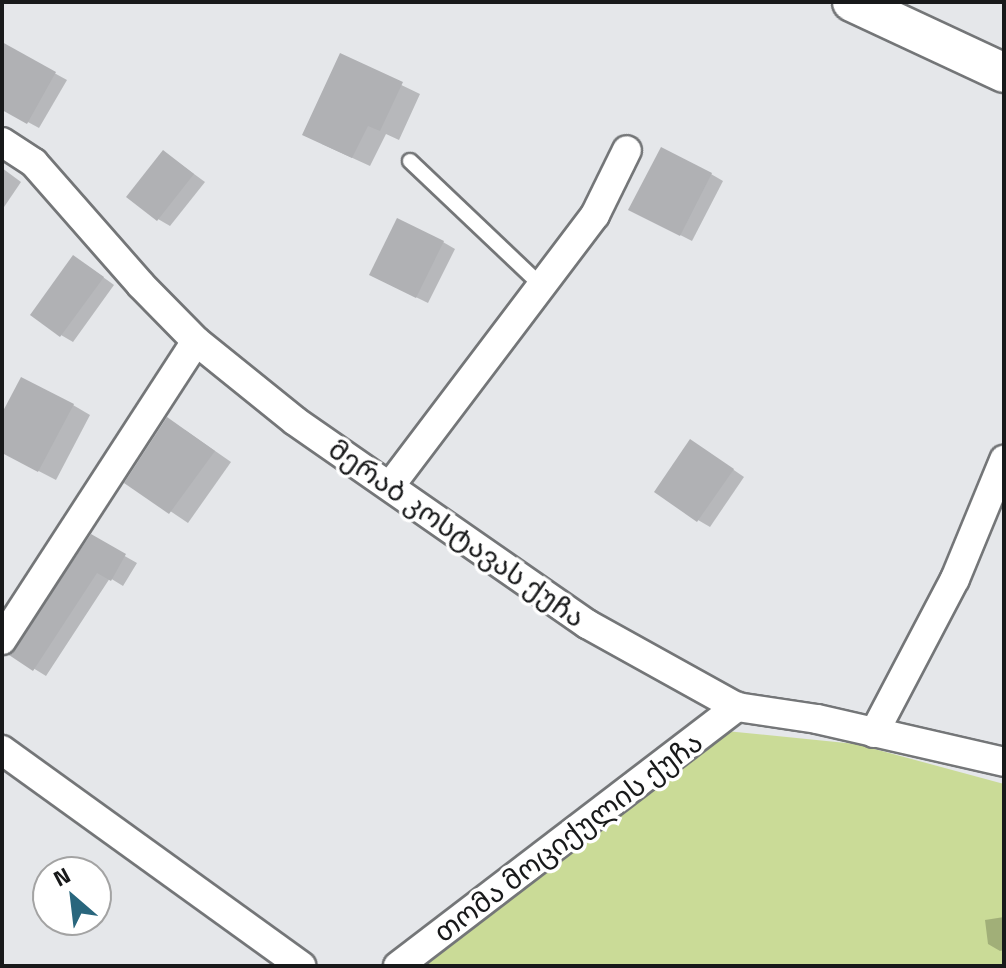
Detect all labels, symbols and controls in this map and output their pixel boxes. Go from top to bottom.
street label: მერაბ კოსტავას ქუჩა [322,432,592,634]
street label: თომა მოციქულის ქუჩა [427,725,709,949]
north arrow [32,856,112,936]
text: N [47,858,76,895]

